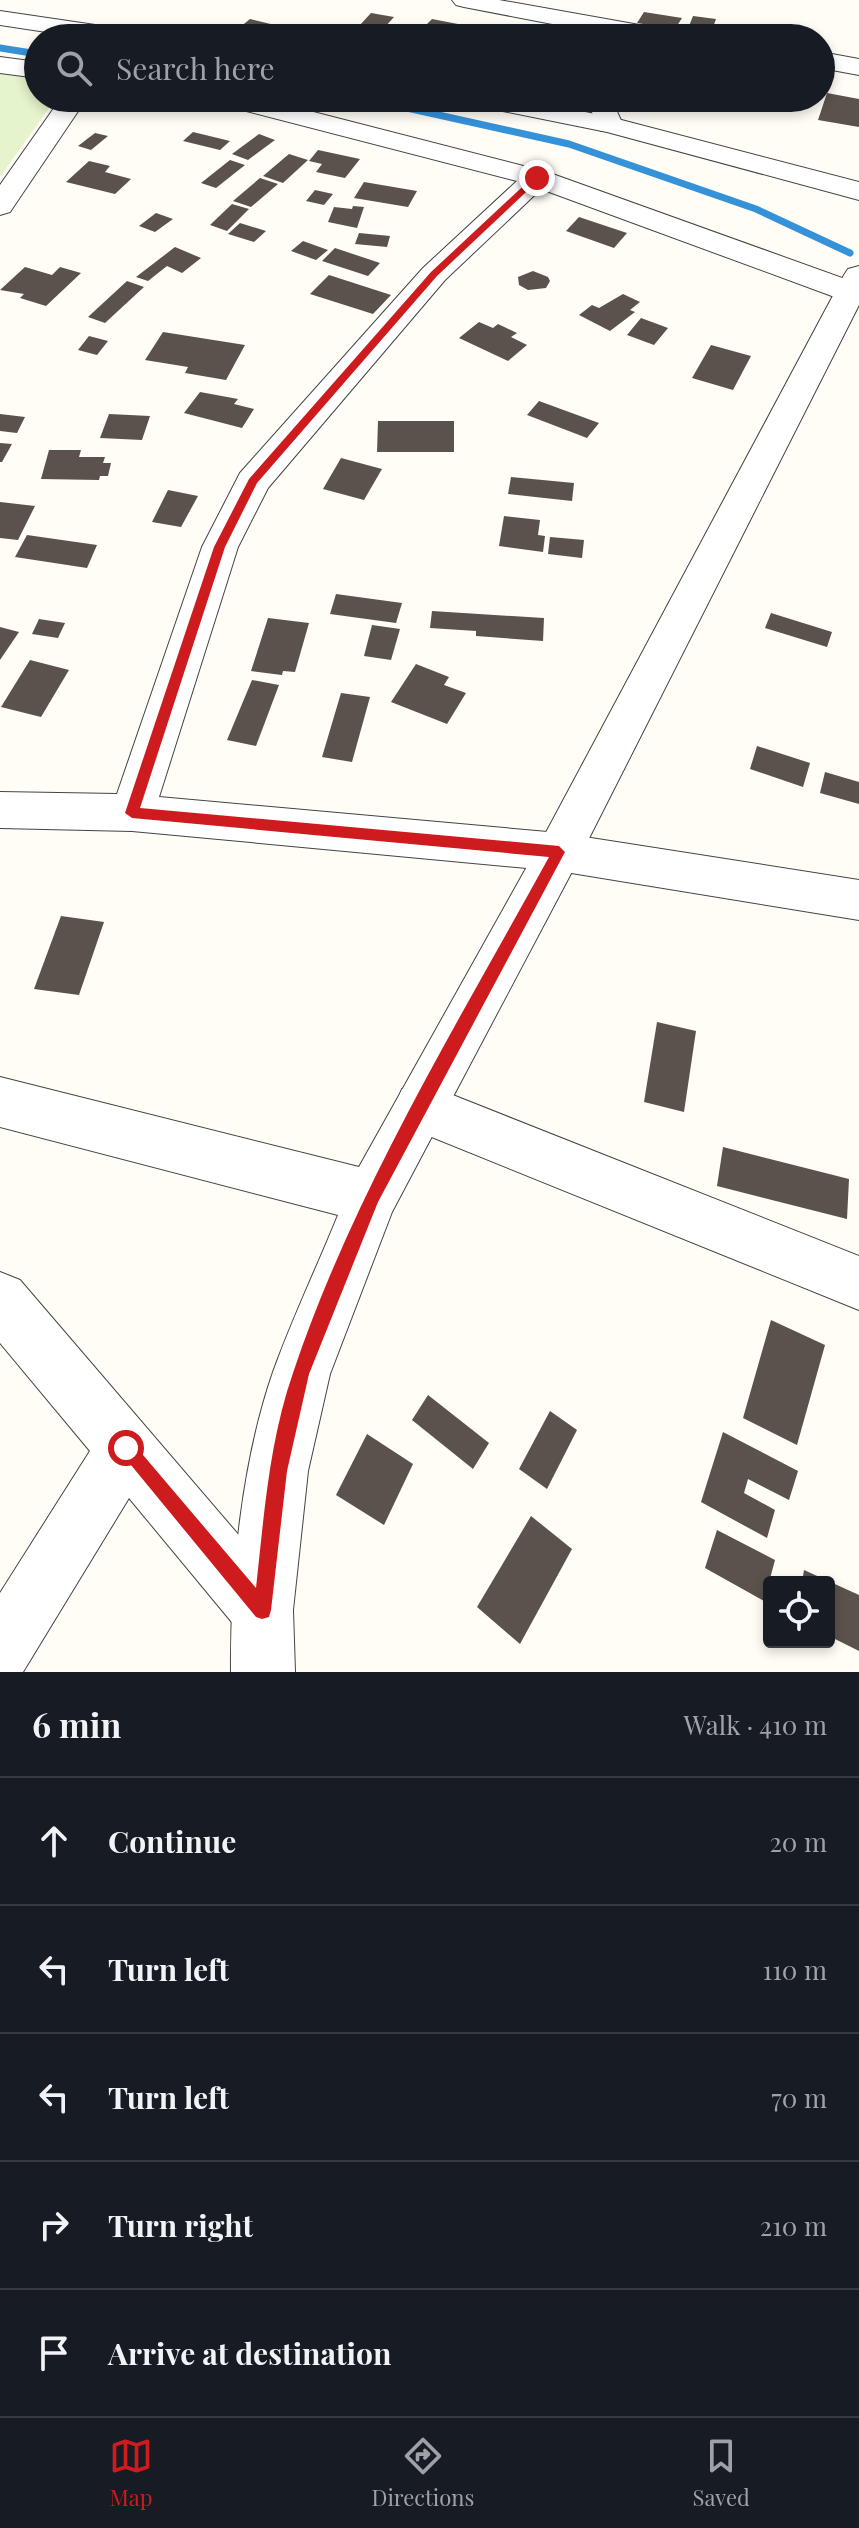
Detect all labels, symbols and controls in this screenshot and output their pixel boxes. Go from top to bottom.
search box [24,24,835,112]
icon: search [52,46,96,90]
text: Search here [116,48,275,88]
route end [519,160,555,196]
route start [108,1430,144,1466]
map controls [763,1576,835,1648]
button: locate [763,1576,835,1648]
text: 6 min [32,1701,121,1747]
text: Walk · 410 m [684,1707,827,1742]
icon: ahead [32,1819,76,1863]
text: Continue [108,1821,236,1861]
text: 20 m [769,1824,827,1859]
icon: left [32,1947,76,1991]
text: Turn left [108,1949,229,1989]
text: 110 m [763,1952,827,1987]
icon: left [32,2075,76,2119]
text: Turn left [108,2077,229,2117]
text: 70 m [771,2080,827,2115]
icon: right [32,2203,76,2247]
text: Turn right [108,2205,253,2245]
text: 210 m [760,2208,827,2243]
icon: arrive [32,2331,76,2375]
text: Arrive at destination [108,2333,391,2373]
tab: Map [109,2434,153,2512]
tab: Directions [371,2434,474,2512]
tab: Saved [693,2434,750,2512]

